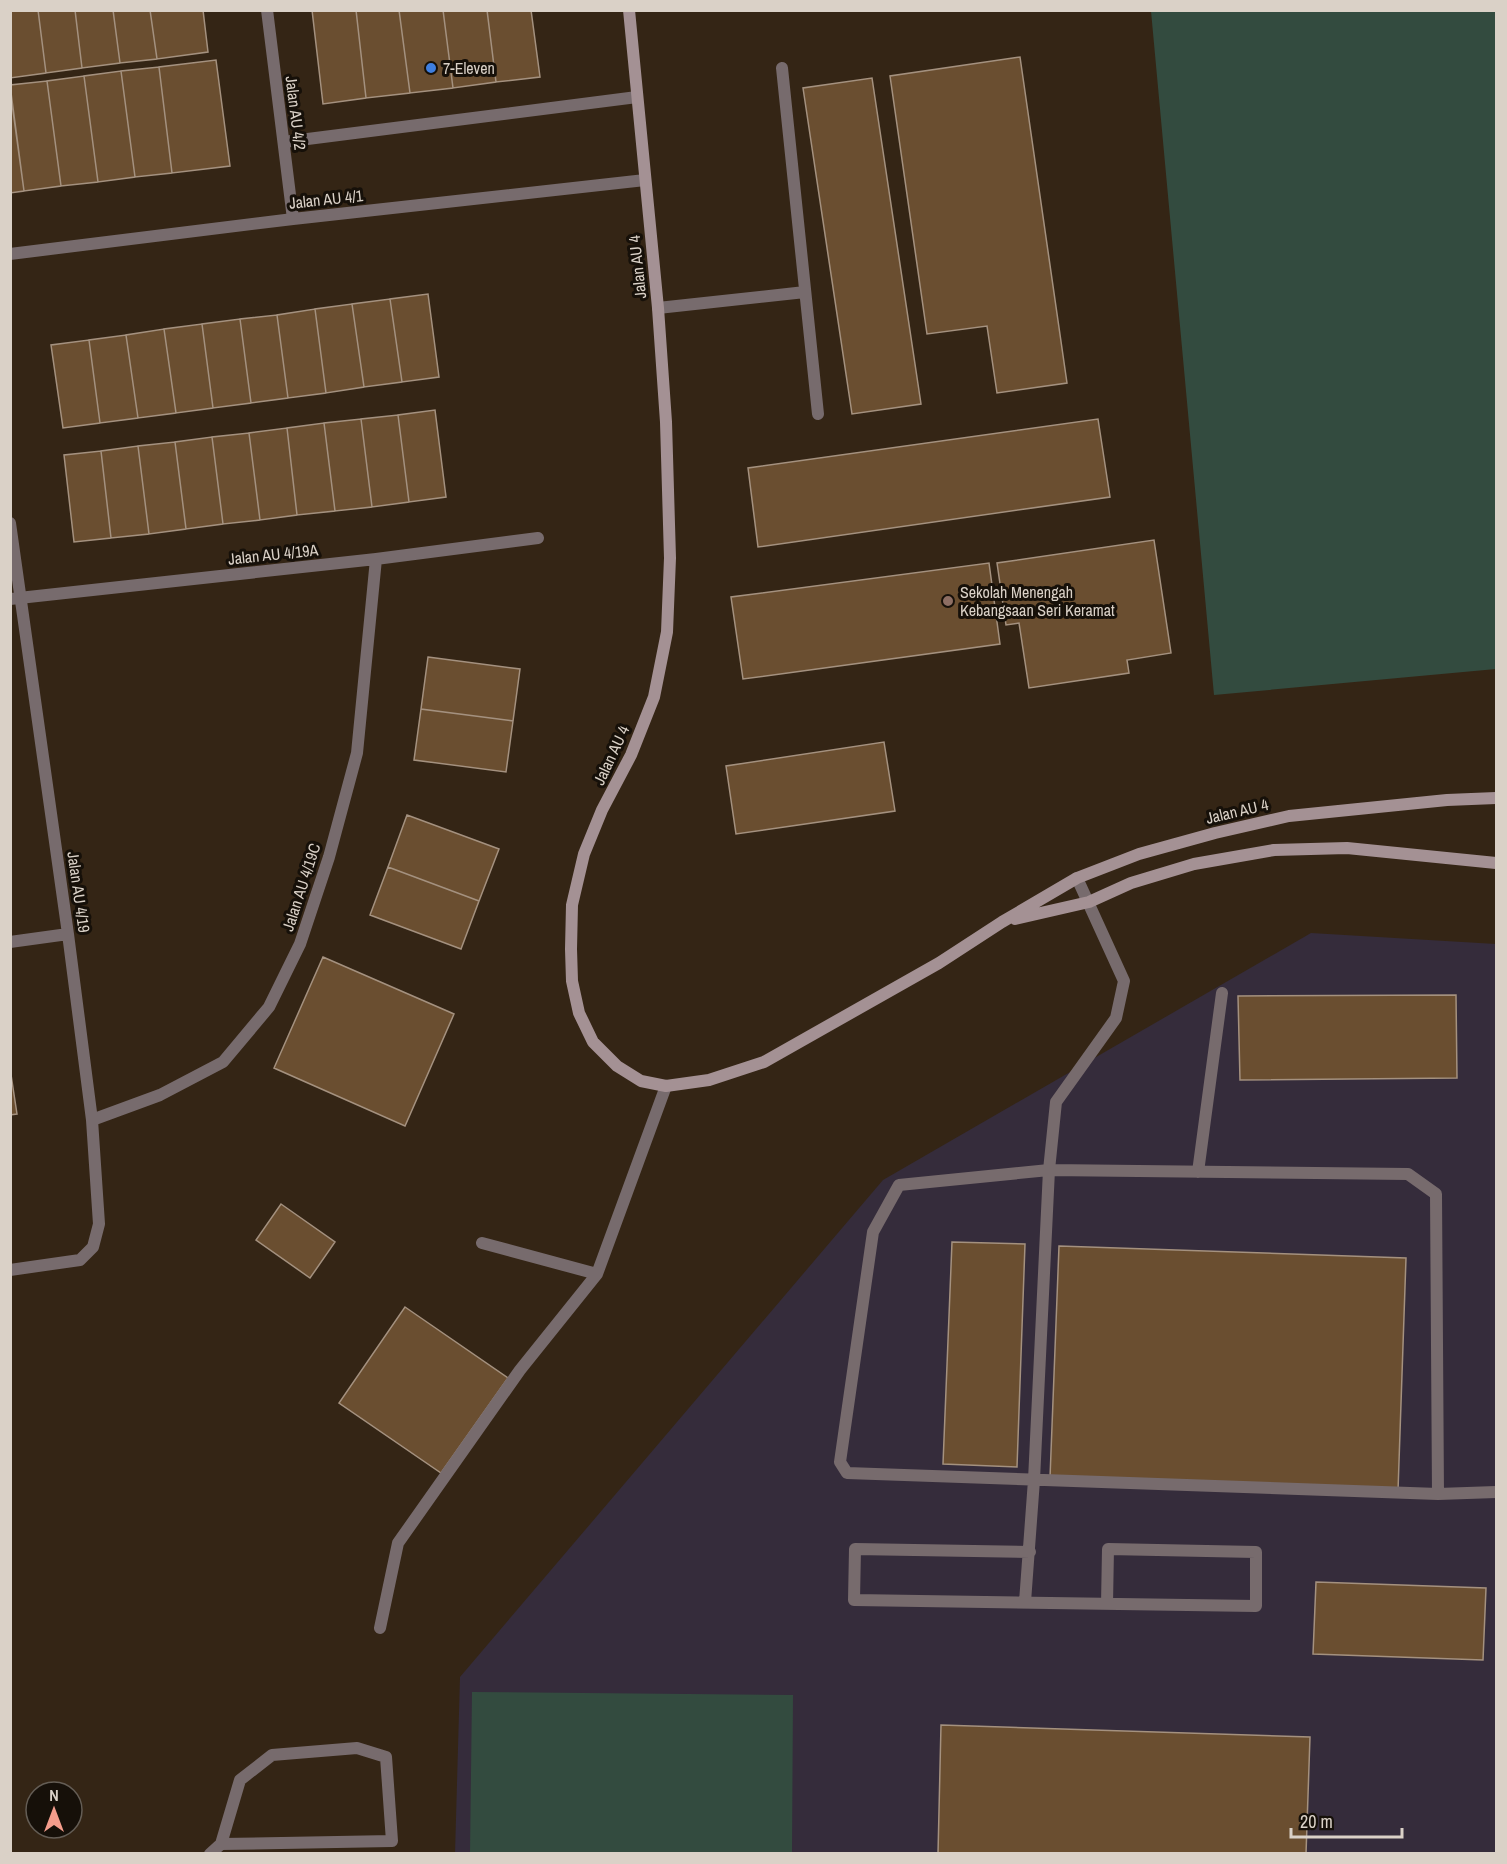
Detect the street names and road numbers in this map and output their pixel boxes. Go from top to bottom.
street label: Jalan AU 4/2 [281,75,311,151]
street label: Jalan AU 4/1 [288,184,365,214]
street label: Jalan AU 4 [623,234,651,300]
street label: Jalan AU 4/19A [227,538,319,570]
street label: Jalan AU 4 [588,722,634,788]
street label: Jalan AU 4 [1204,793,1270,829]
street label: Jalan AU 4/19C [276,840,326,934]
street label: Jalan AU 4/19 [62,850,96,934]

